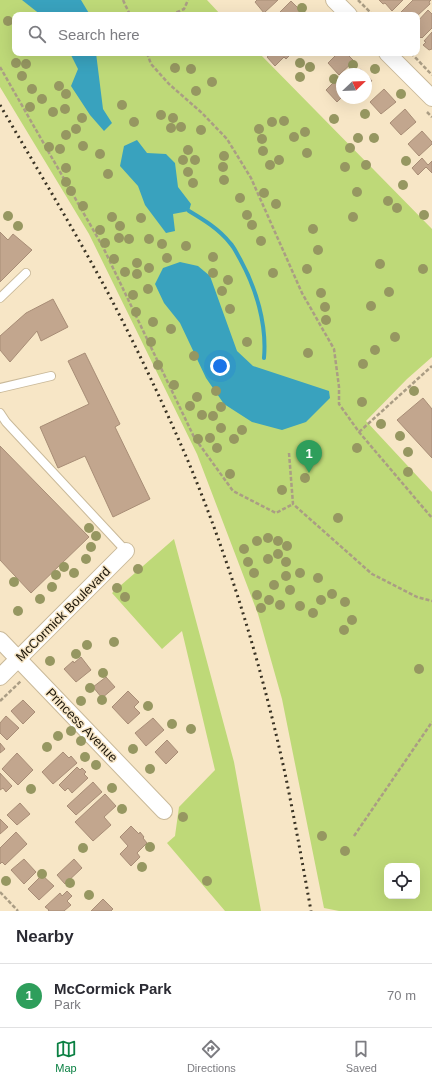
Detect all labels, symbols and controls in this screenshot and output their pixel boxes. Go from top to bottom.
search box [12,12,420,56]
icon: search [26,23,48,45]
text: Search here [58,26,140,43]
north arrow [336,68,372,104]
your location [210,356,230,376]
pin: 1 [296,440,322,473]
street label: McCormick Boulevard [13,564,113,664]
street label: Princess Avenue [43,685,121,765]
map controls [384,863,420,899]
button: locate [384,863,420,899]
text: Nearby [16,927,74,946]
text: McCormick Park [54,980,172,997]
text: 1 [25,988,33,1003]
text: 70 m [387,988,416,1003]
text: Park [54,997,81,1012]
tab: Map [55,1038,77,1074]
tab: Directions [187,1038,236,1074]
tab: Saved [346,1038,377,1074]

